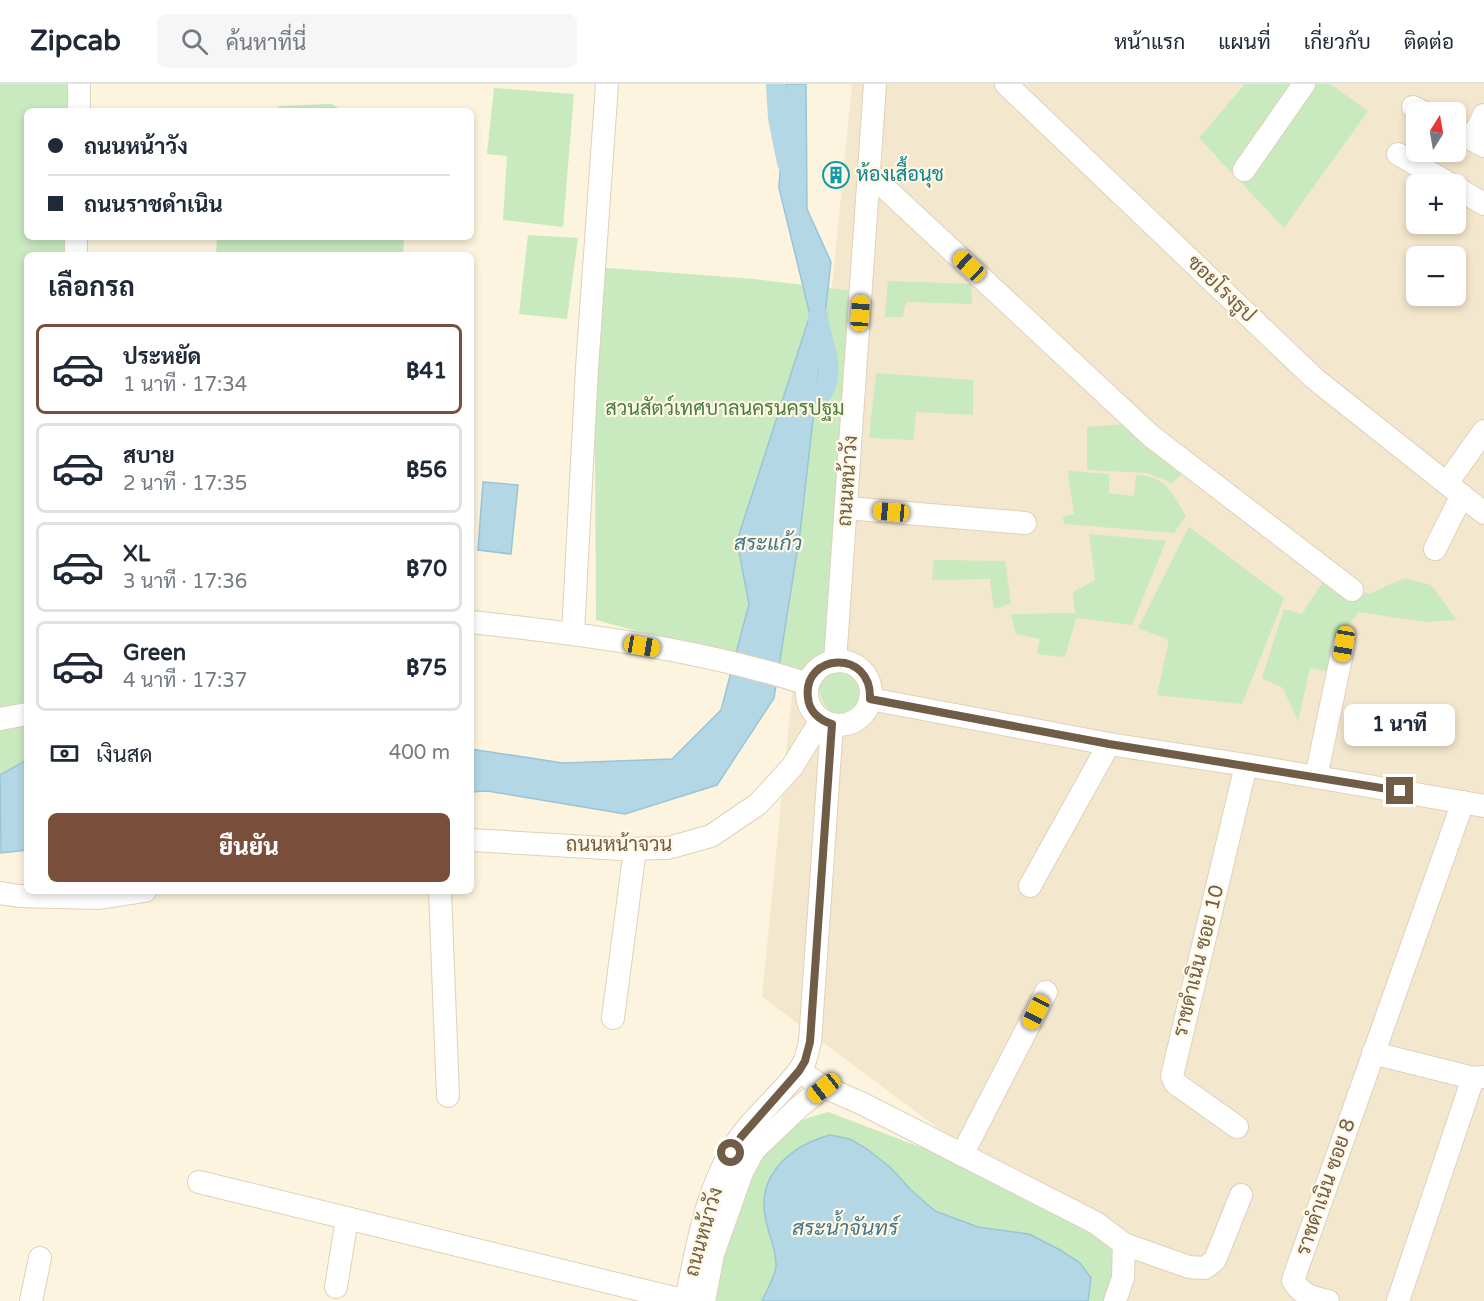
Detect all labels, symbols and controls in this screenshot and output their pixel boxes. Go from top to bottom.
search box [157,14,577,68]
text: Zipcab [30,24,121,58]
icon: search [178,25,211,58]
text: ค้นหาที่นี่ [226,30,306,56]
text: หน้าแรก [1114,30,1185,55]
text: แผนที่ [1218,30,1271,55]
text: เกี่ยวกับ [1304,30,1371,55]
text: ติดต่อ [1404,30,1454,55]
north arrow [1406,102,1466,162]
map controls [1406,102,1466,306]
text: ถนนหน้าวัง [84,134,188,160]
place label: ห้องเสื้อนุช [856,156,944,188]
building icon: ห้องเสื้อนุช [821,160,851,190]
button: + [1406,174,1466,234]
text: ถนนราชดำเนิน [84,192,223,218]
button: − [1406,246,1466,306]
car [950,247,988,285]
street label: ซอยโรงธูป [1180,249,1262,329]
text: เลือกรถ [48,271,135,304]
car [850,294,870,332]
icon: car [51,342,105,396]
text: ประหยัด [123,344,201,370]
text: ฿41 [406,358,447,384]
text: 1 นาที · 17:34 [123,373,247,397]
park label: สวนสัตว์เทศบาลนครนครปฐม [605,394,845,421]
street label: ถนนหน้าวัง [832,434,863,528]
icon: car [51,441,105,495]
text: สบาย [123,443,175,469]
text: ฿56 [406,457,447,483]
text: 2 นาที · 17:35 [123,472,247,496]
car [872,501,910,523]
water label: สระแก้ว [734,530,802,556]
icon: car [51,540,105,594]
text: XL [123,541,150,567]
text: ฿70 [406,556,447,582]
text: 3 นาที · 17:36 [123,570,247,594]
car [1332,625,1356,663]
car [623,634,661,658]
icon: car [51,639,105,693]
text: Green [123,640,186,666]
text: ฿75 [406,655,447,681]
text: 4 นาที · 17:37 [123,669,247,693]
callout: 1 นาที [1344,704,1456,746]
text: 1 นาที [1372,713,1427,737]
icon: cash [48,737,81,770]
text: 400 m [389,741,450,765]
text: เงินสด [96,742,153,768]
route end [1386,777,1413,804]
button: ยืนยัน [48,813,450,882]
street label: ถนนหน้าจวน [566,832,672,857]
street label: ราชดำเนิน ซอย 10 [1168,882,1229,1039]
car [1020,992,1052,1032]
car [804,1070,844,1106]
street label: ราชดำเนิน ซอย 8 [1290,1115,1361,1259]
route start [717,1139,744,1166]
street label: ถนนหน้าวัง [679,1184,728,1279]
water label: สระน้ำจันทร์ [792,1210,901,1241]

